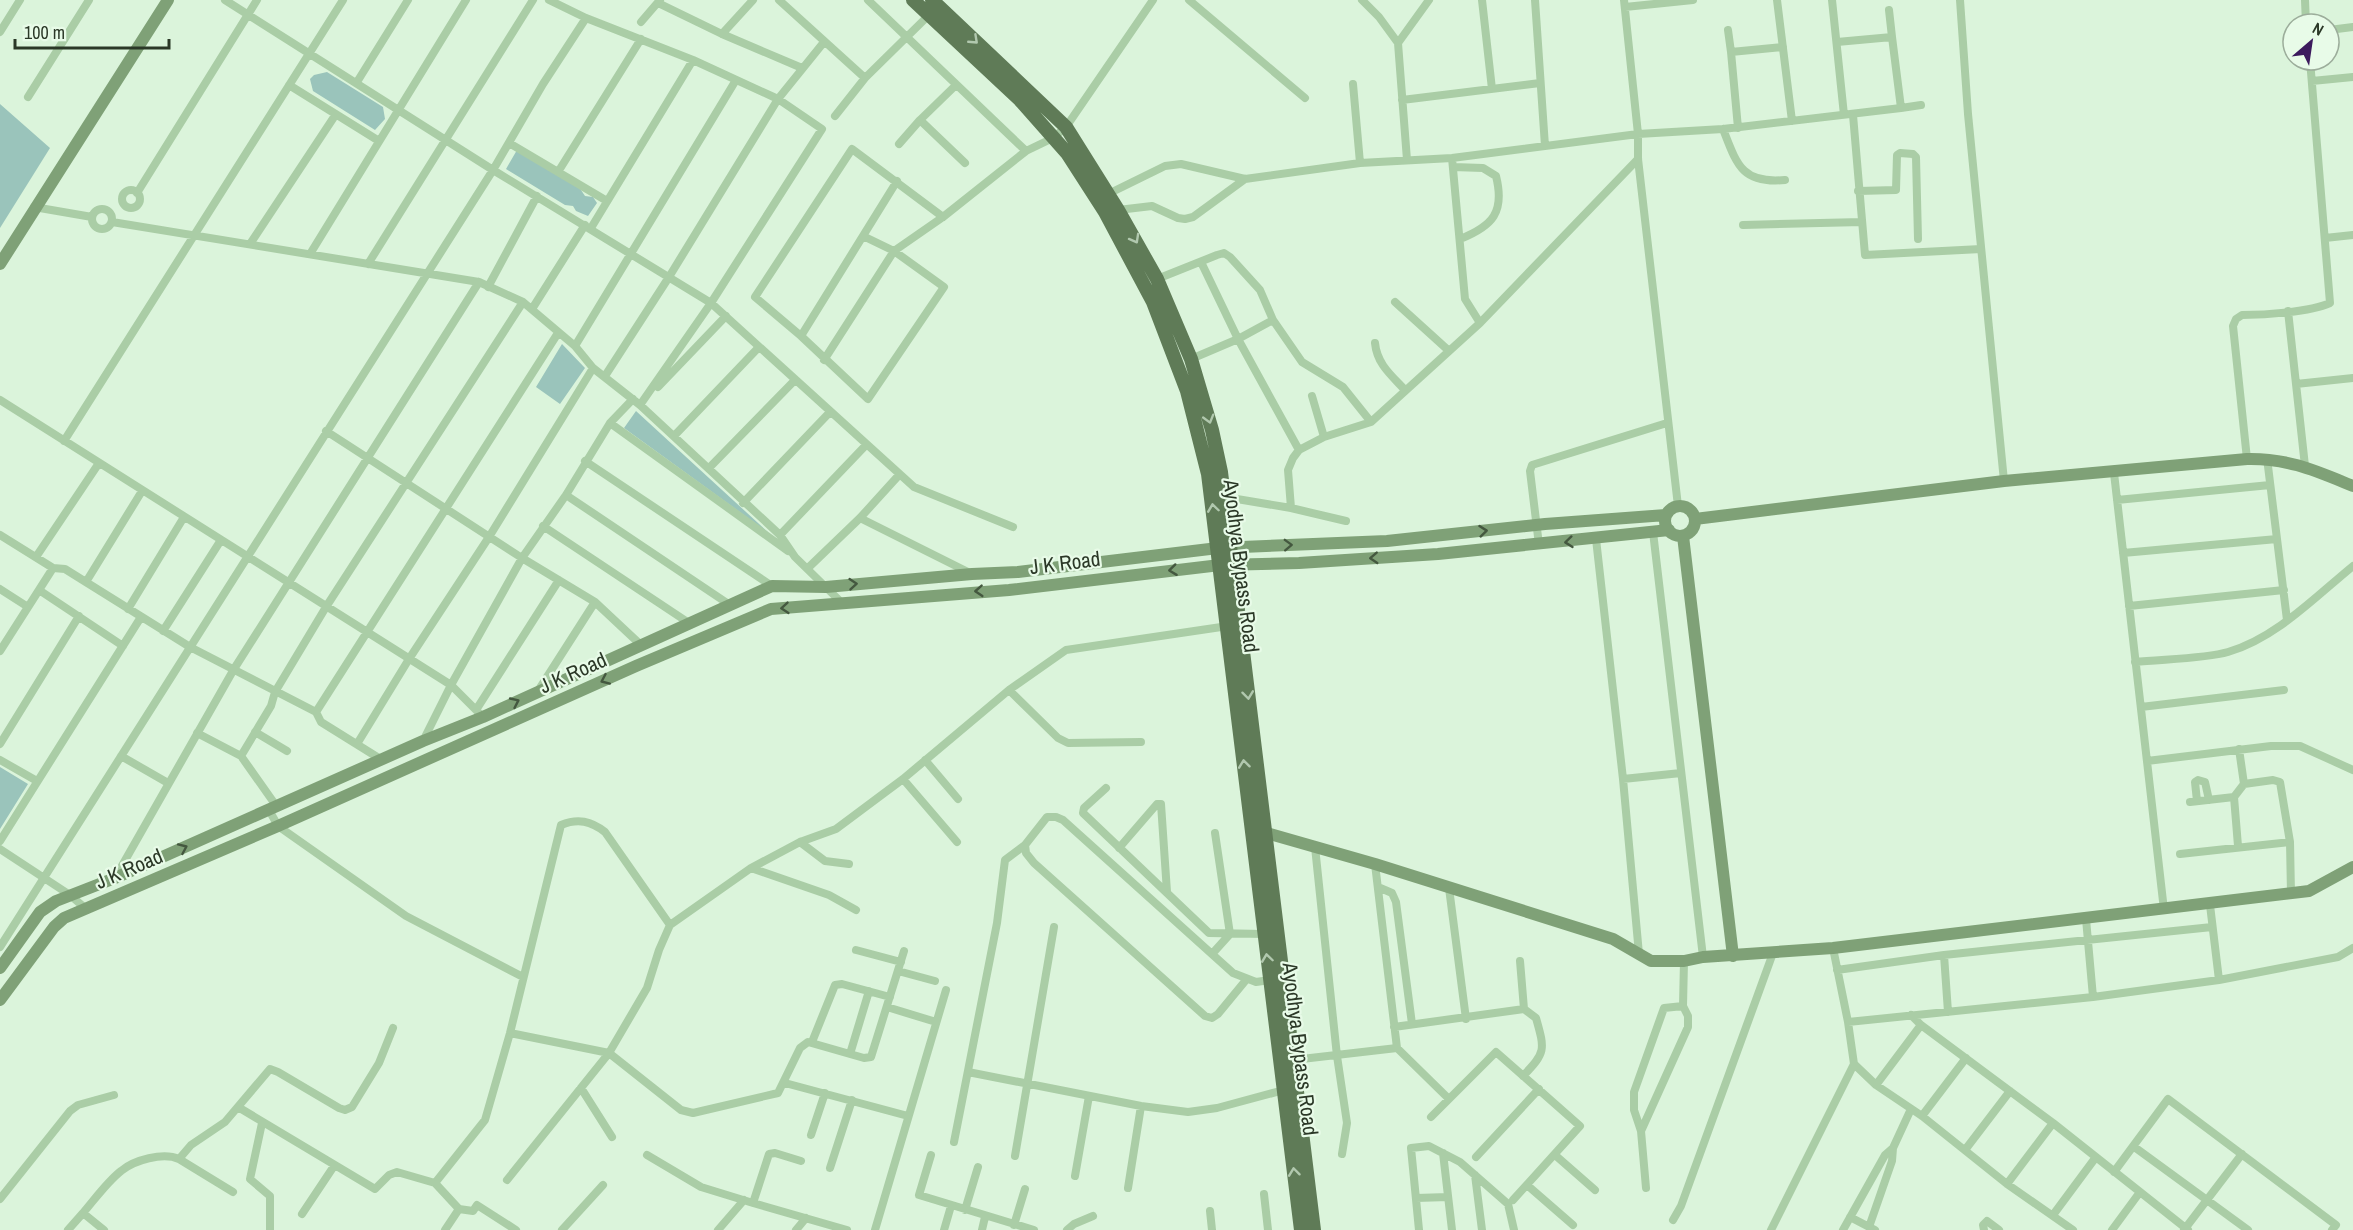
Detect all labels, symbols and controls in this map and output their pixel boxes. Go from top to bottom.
scale bar [15,12,170,50]
north arrow [2281,12,2341,72]
text: N [2309,17,2328,41]
text: 100 m [24,20,65,45]
one-way arrow [968,33,978,44]
one-way arrow [1128,233,1139,243]
one-way arrow [1202,413,1214,424]
street label: Ayodhya Bypass Road [1216,477,1266,654]
one-way arrow [1207,503,1220,512]
one-way arrow [1478,525,1487,538]
one-way arrow [1564,535,1573,547]
one-way arrow [1284,538,1293,551]
street label: J K Road [1028,544,1102,581]
one-way arrow [1370,551,1379,564]
one-way arrow [1169,564,1178,576]
one-way arrow [849,578,858,591]
one-way arrow [975,585,984,598]
one-way arrow [781,601,790,614]
street label: J K Road [535,645,611,700]
one-way arrow [600,673,611,685]
one-way arrow [1242,690,1254,699]
one-way arrow [509,697,520,709]
one-way arrow [1238,759,1251,769]
street label: J K Road [91,841,167,896]
one-way arrow [177,843,188,855]
one-way arrow [1262,953,1274,962]
street label: Ayodhya Bypass Road [1275,960,1325,1137]
one-way arrow [1288,1167,1301,1177]

